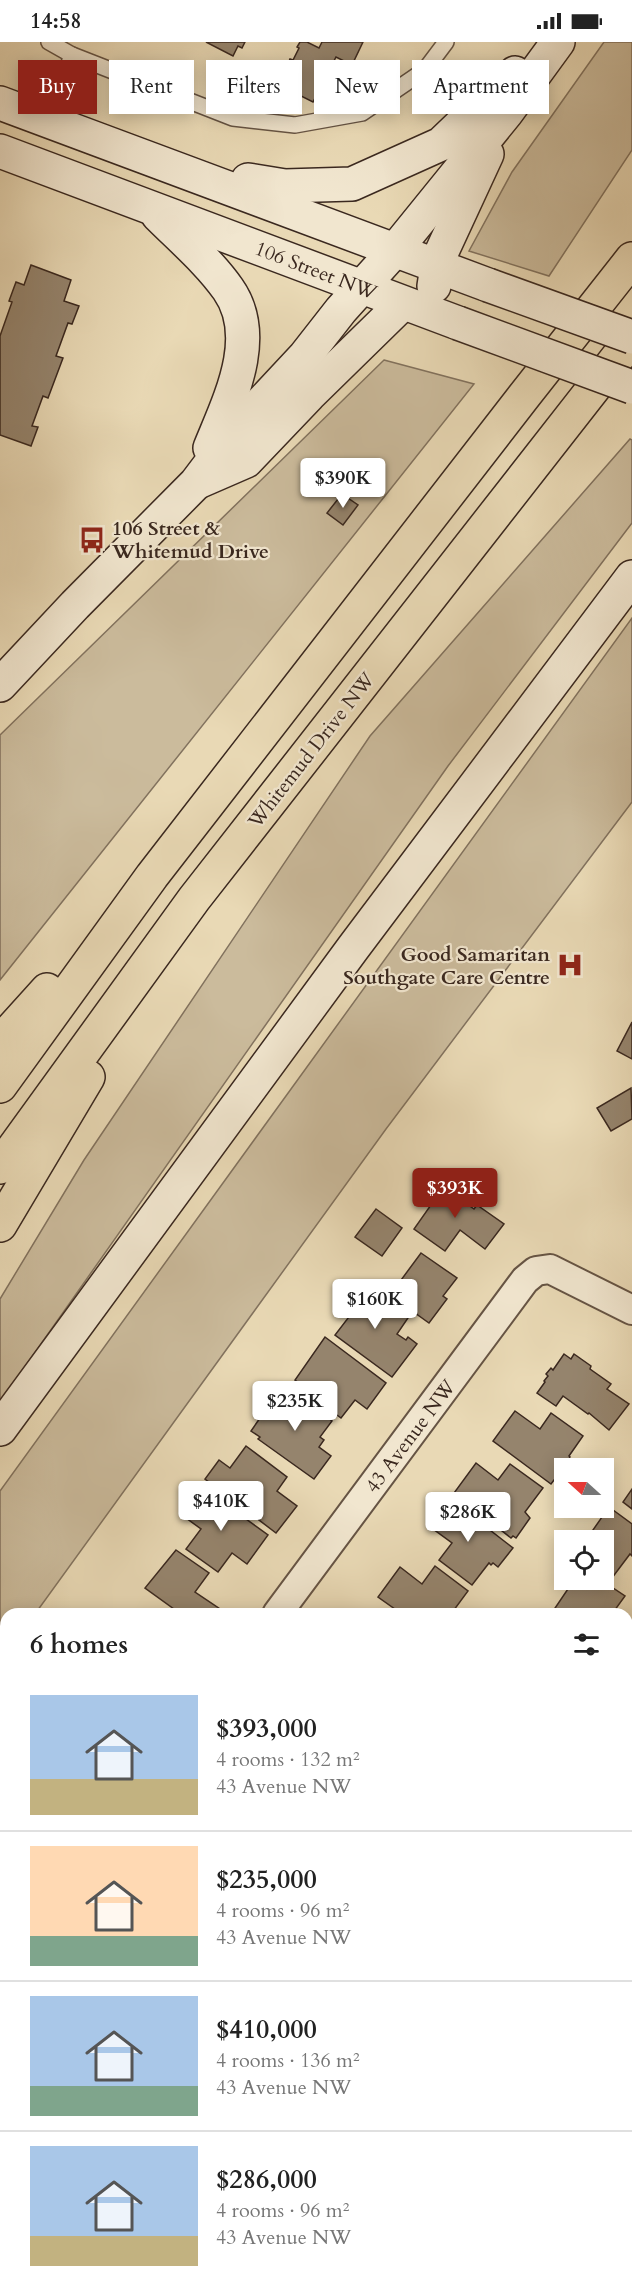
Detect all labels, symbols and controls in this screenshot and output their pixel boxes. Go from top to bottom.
text: 14:58 [30,6,81,36]
chip: Buy [18,60,97,114]
chip: Rent [109,60,194,114]
chip: Filters [206,60,302,114]
chip: New [314,60,400,114]
chip: Apartment [412,60,549,114]
street label: 106 Street NW [251,235,382,306]
pin: $390K [301,458,385,509]
text: $390K [314,464,372,491]
place label: 106 Street & Whitemud Drive [111,515,269,565]
bus stop icon: 106 Street & Whitemud Drive [77,525,107,555]
street label: Whitemud Drive NW [241,666,381,835]
place label: Good Samaritan Southgate Care Centre [343,941,550,991]
hospital icon: Good Samaritan Southgate Care Centre [555,950,585,980]
pin: $393K [413,1168,497,1219]
text: $393K [426,1174,484,1201]
pin: $160K [333,1279,417,1330]
text: $160K [346,1285,404,1312]
street label: 43 Avenue NW [359,1373,462,1498]
pin: $235K [253,1381,337,1432]
text: $235K [266,1387,324,1414]
north arrow [554,1458,614,1518]
map controls [554,1458,614,1590]
pin: $410K [179,1481,263,1532]
text: $410K [192,1487,250,1514]
pin: $286K [426,1492,510,1543]
text: $286K [439,1498,497,1525]
button: locate [554,1530,614,1590]
text: 6 homes [30,1627,128,1662]
icon: filters [570,1628,603,1661]
text: $393,000 [216,1711,317,1746]
icon: home [78,1719,150,1791]
text: 4 rooms · 132 m² [216,1746,360,1773]
text: 43 Avenue NW [216,1773,351,1800]
text: $235,000 [216,1862,317,1897]
icon: home [78,1870,150,1942]
text: 4 rooms · 96 m² [216,1897,349,1924]
text: 43 Avenue NW [216,1924,351,1951]
text: $410,000 [216,2012,317,2047]
icon: home [78,2020,150,2092]
text: 4 rooms · 136 m² [216,2047,360,2074]
text: 43 Avenue NW [216,2074,351,2101]
text: $286,000 [216,2162,317,2197]
icon: home [78,2170,150,2242]
text: 4 rooms · 96 m² [216,2197,349,2224]
text: 43 Avenue NW [216,2224,351,2251]

